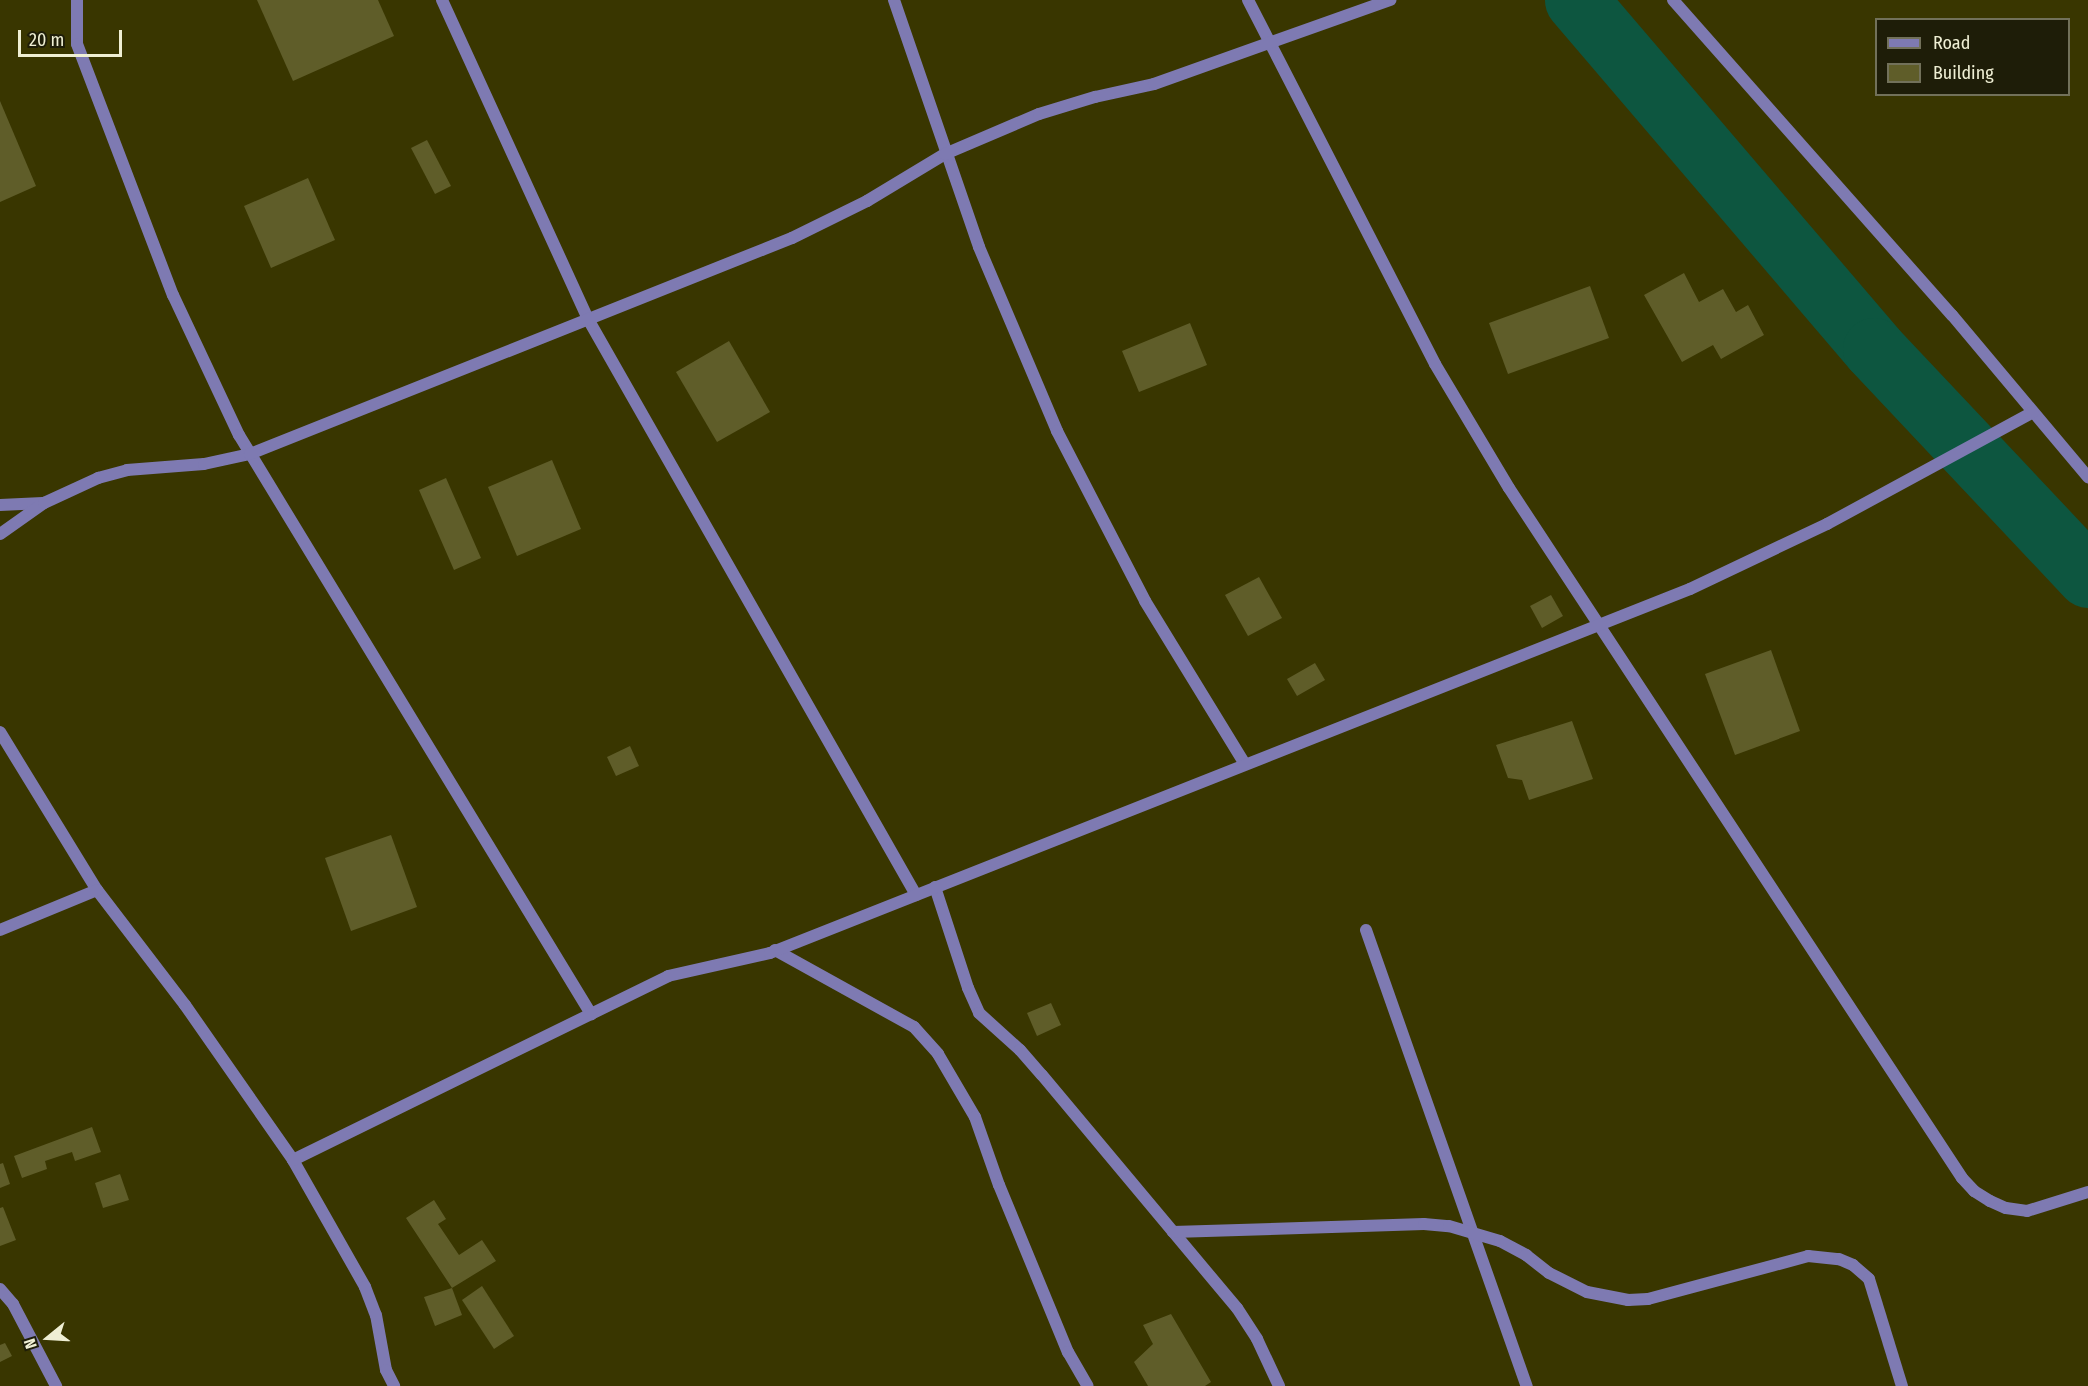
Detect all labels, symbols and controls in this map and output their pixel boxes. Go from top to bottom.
scale bar [21,18,124,56]
legend [1875,18,2070,96]
text: 20 m [29,29,64,51]
text: Road [1933,32,1970,54]
text: Building [1933,62,1994,84]
north arrow [18,1308,78,1368]
text: N [20,1336,41,1351]

